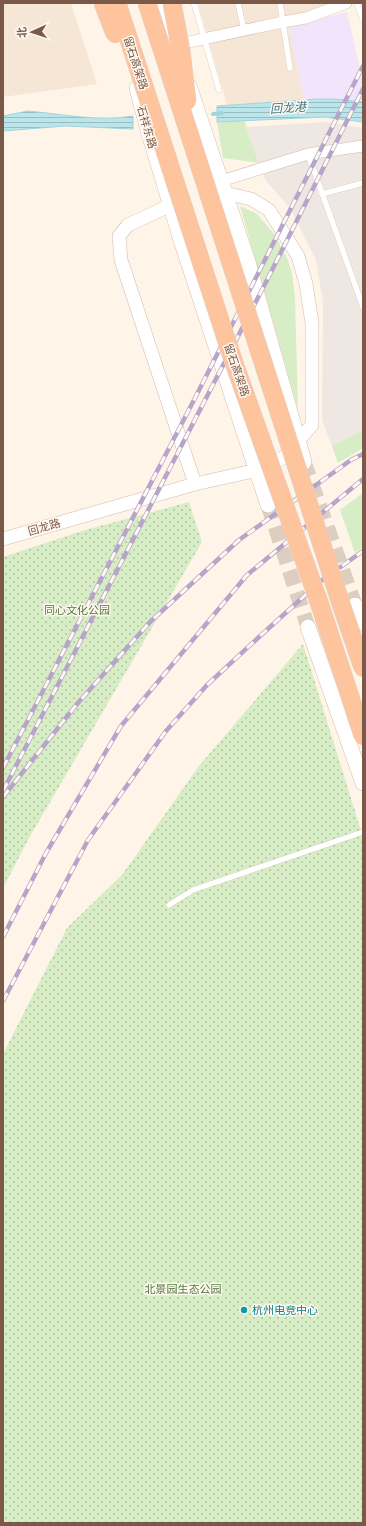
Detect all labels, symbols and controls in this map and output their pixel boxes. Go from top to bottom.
north arrow [12,12,52,52]
text: 北 [16,27,30,38]
street label: 留石高架路 [120,35,150,92]
water label: 回龙港 [270,100,309,118]
street label: 石祥东路 [133,104,159,150]
street label: 留石高架路 [220,342,252,399]
street label: 回龙路 [26,517,62,539]
park label: 同心文化公园 [44,604,110,618]
park label: 北景园生态公园 [145,1283,222,1297]
place label: 杭州电竞中心 [252,1304,318,1318]
marker: 杭州电竞中心 [239,1305,249,1315]

